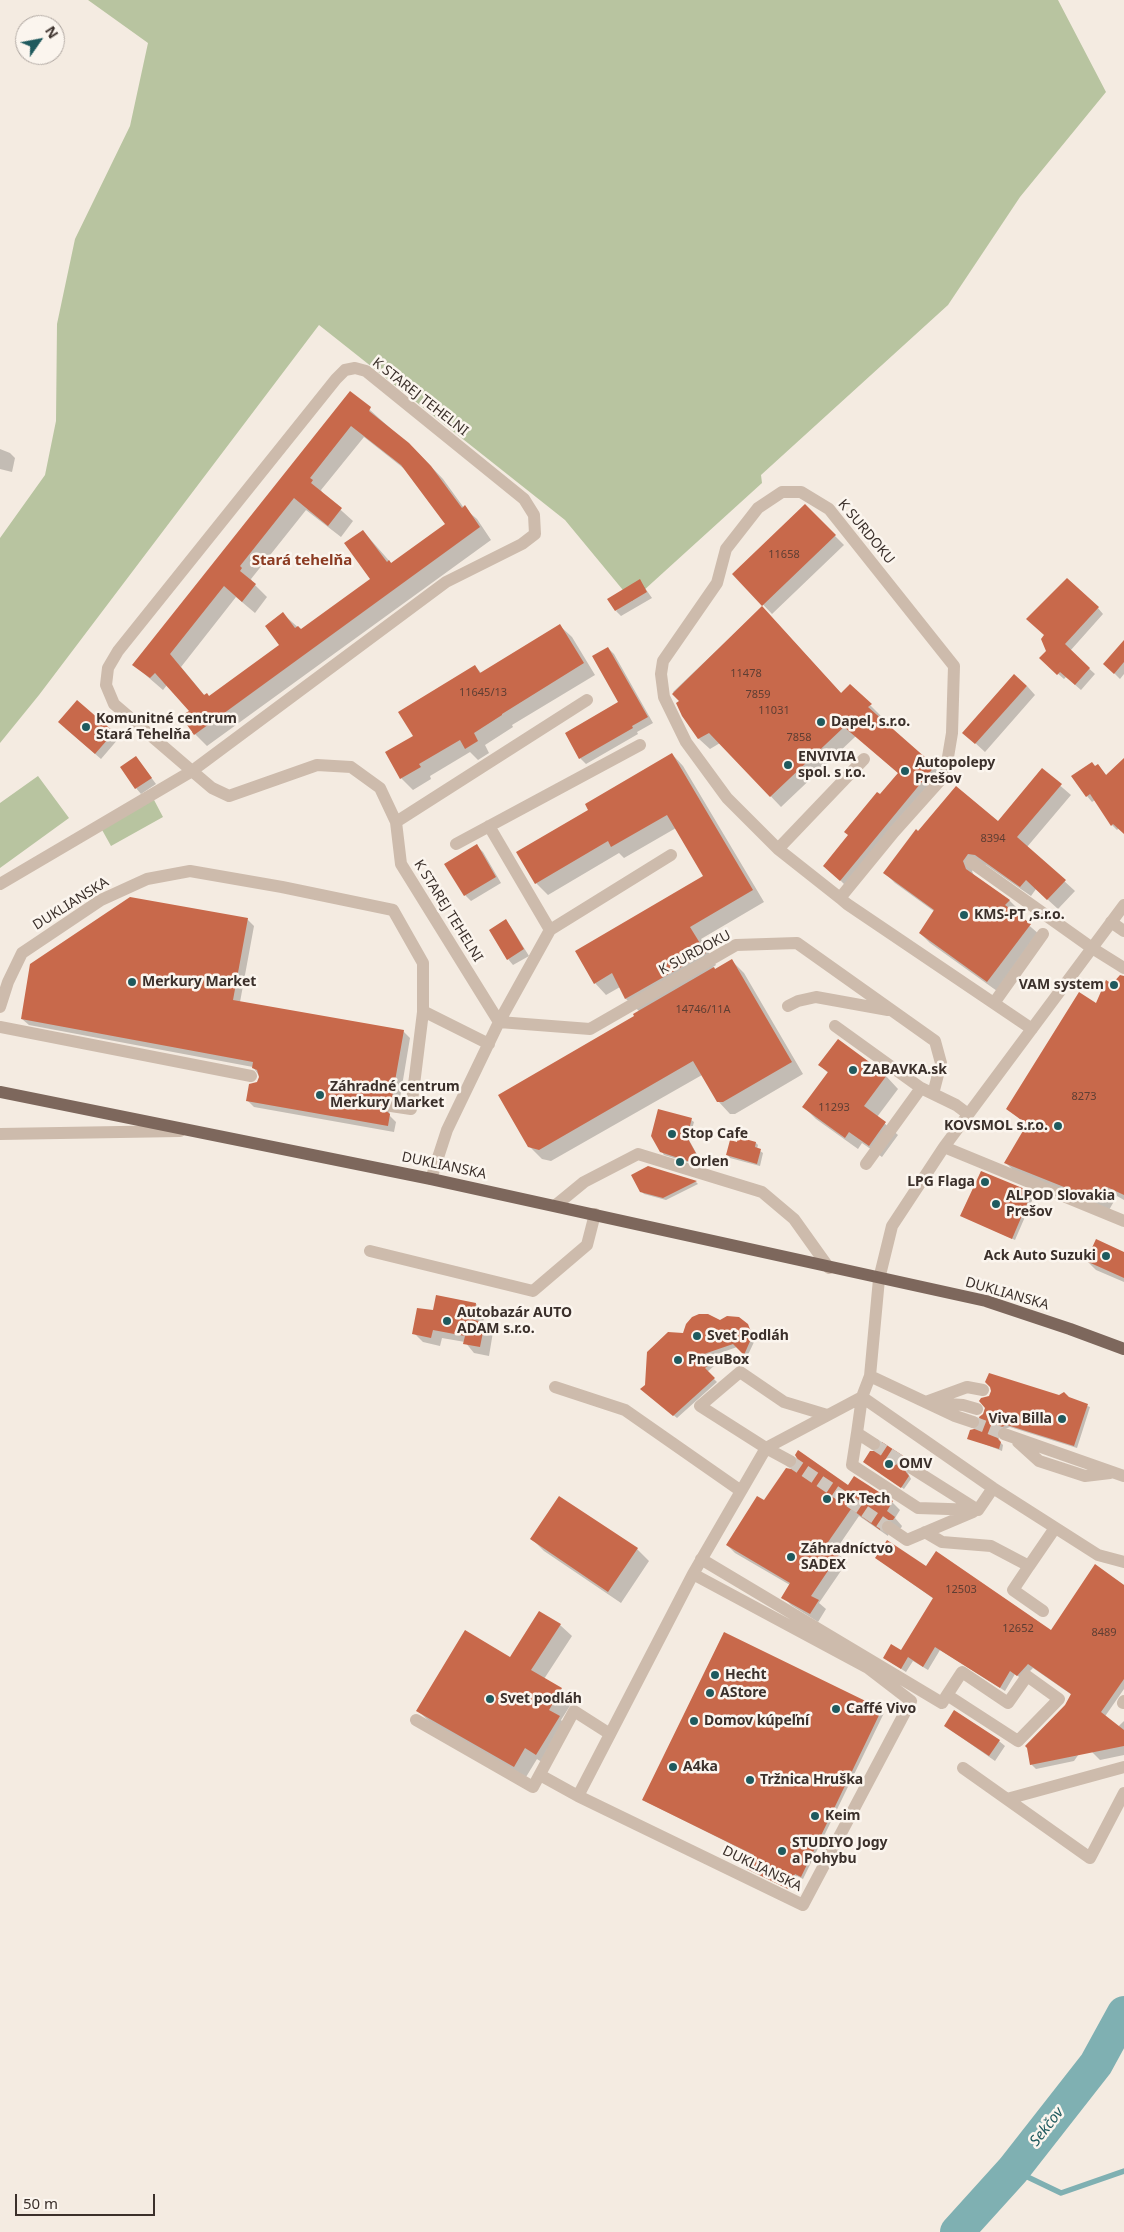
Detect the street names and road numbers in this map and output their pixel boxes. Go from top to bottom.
street label: K STAREJ TEHELNI [369,354,471,440]
street label: K SURDOKU [834,496,898,568]
street label: K STAREJ TEHELNI [410,857,486,965]
street label: DUKLIANSKA [30,874,112,934]
street label: K SURDOKU [656,927,734,979]
street label: DUKLIANSKA [400,1149,488,1183]
street label: DUKLIANSKA [963,1274,1051,1314]
street label: DUKLIANSKA [720,1843,804,1895]

